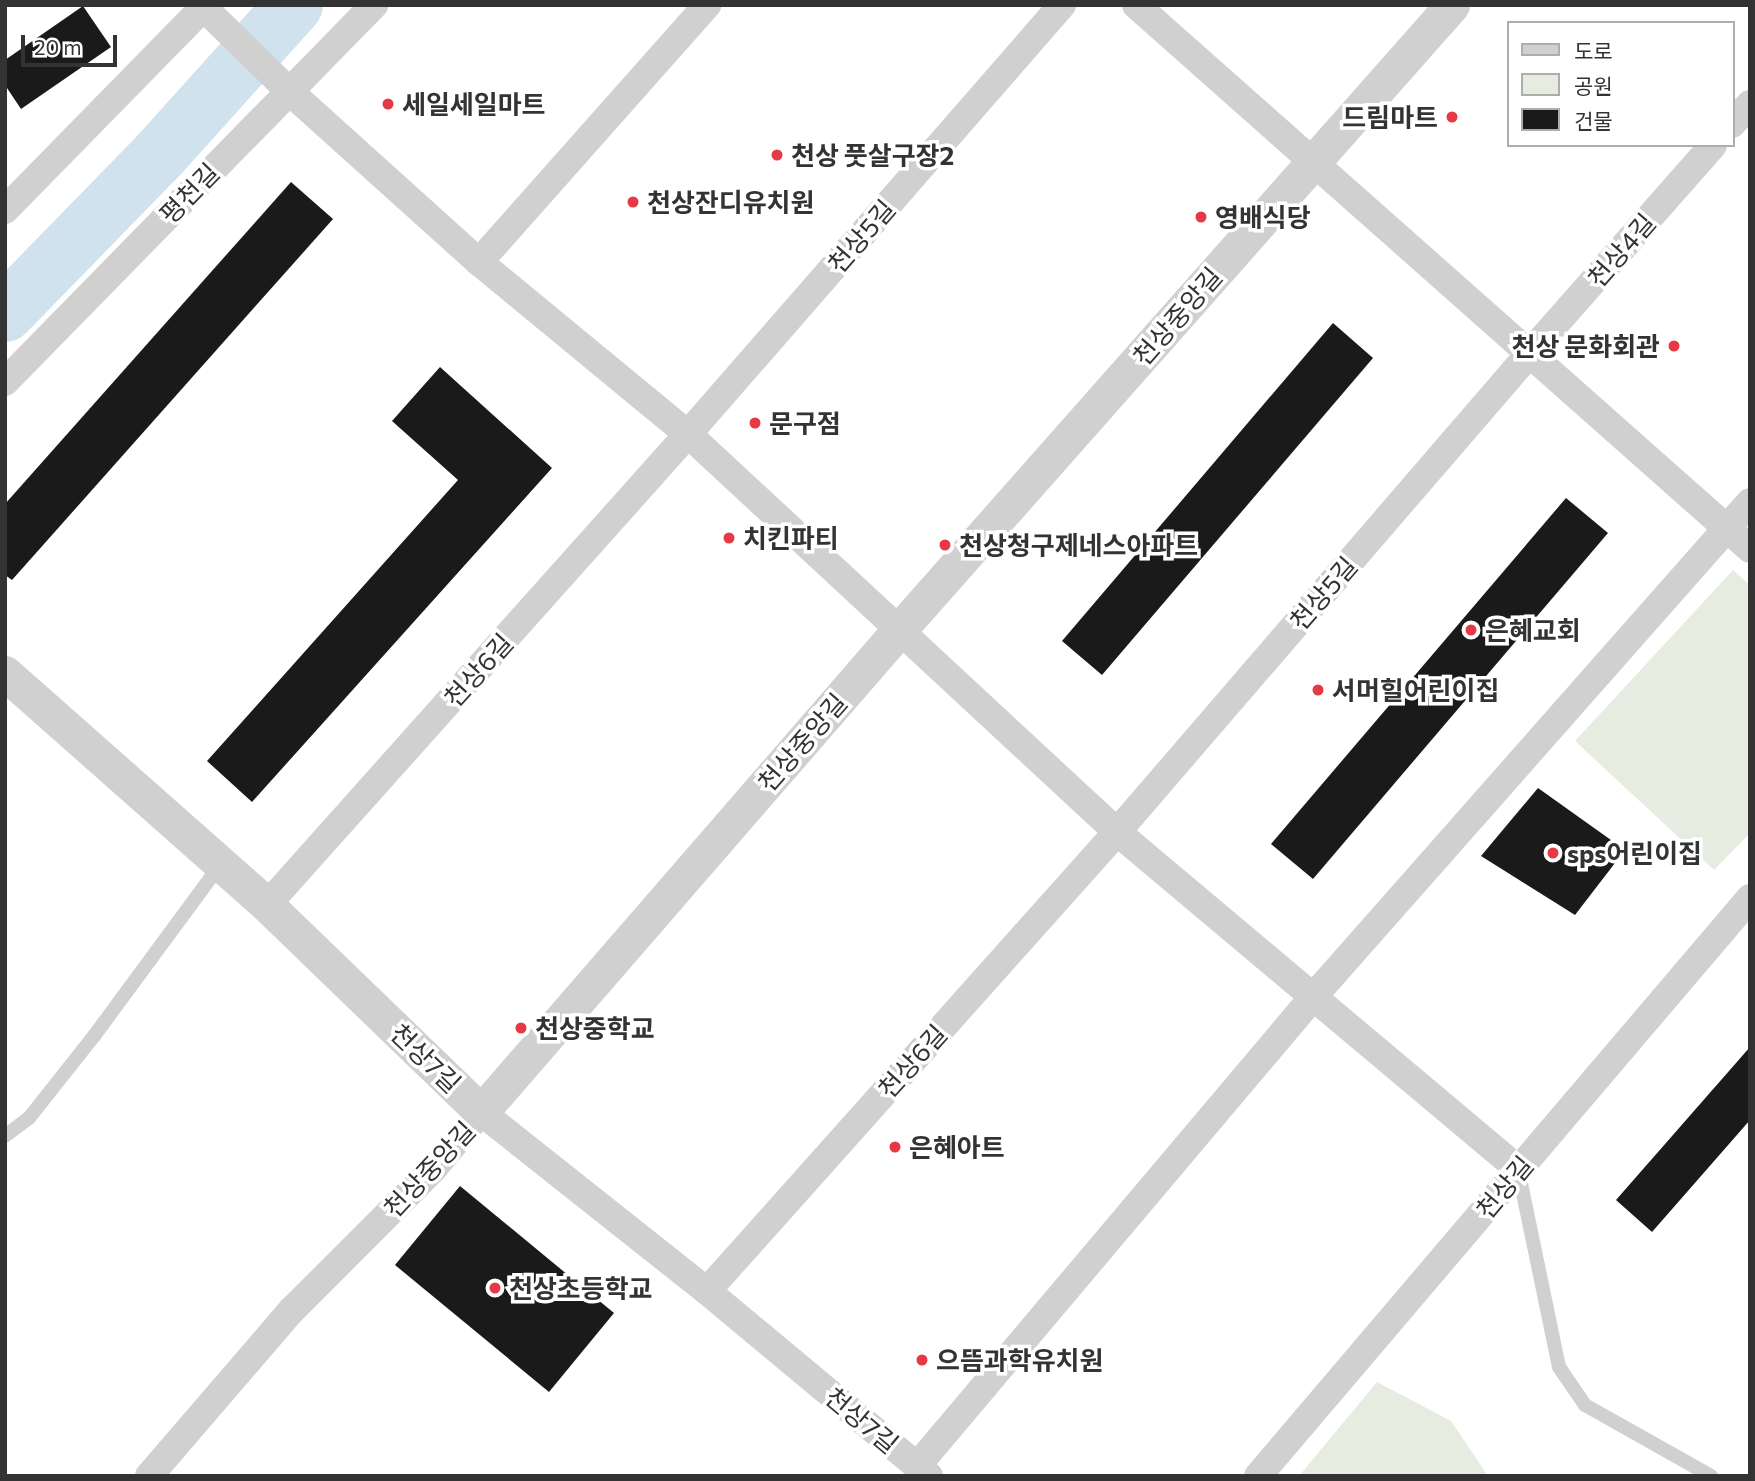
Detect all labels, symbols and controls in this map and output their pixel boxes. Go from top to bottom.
scale bar [24,21,121,65]
legend [1506,21,1734,147]
text: 20 m [34,34,82,59]
text: 도로 [1574,38,1613,63]
text: 공원 [1574,73,1613,98]
place label: 세일세일마트 [402,88,546,120]
marker: 세일세일마트 [380,96,396,112]
place label: 드림마트 [1342,101,1438,133]
text: 건물 [1574,108,1613,133]
marker: 드림마트 [1444,109,1460,125]
place label: 천상 풋살구장2 [791,139,954,171]
marker: 천상 풋살구장2 [769,147,785,163]
street label: 평천길 [153,156,225,230]
place label: 천상잔디유치원 [647,186,814,218]
street label: 천상5길 [821,193,901,279]
marker: 천상잔디유치원 [625,194,641,210]
place label: 영배식당 [1215,201,1311,233]
street label: 천상4길 [1581,207,1661,293]
marker: 영배식당 [1193,209,1209,225]
street label: 천상중앙길 [1126,261,1228,371]
place label: 천상 문화회관 [1512,330,1660,362]
marker: 천상 문화회관 [1666,338,1682,354]
place label: 문구점 [769,407,841,439]
marker: 문구점 [747,415,763,431]
place label: 치킨파티 [743,522,839,554]
place label: 천상청구제네스아파트 [959,529,1198,561]
marker: 치킨파티 [721,530,737,546]
marker: 천상청구제네스아파트 [937,537,953,553]
street label: 천상5길 [1283,550,1363,636]
place label: 은혜교회 [1485,614,1581,646]
marker: 은혜교회 [1463,622,1479,638]
street label: 천상6길 [437,627,519,713]
place label: 서머힐어린이집 [1332,674,1499,706]
marker: 서머힐어린이집 [1310,682,1326,698]
street label: 천상중앙길 [751,687,853,797]
place label: sps어린이집 [1567,837,1702,869]
marker: sps어린이집 [1545,845,1561,861]
place label: 천상중학교 [535,1012,655,1044]
street label: 천상7길 [384,1017,468,1099]
street label: 천상6길 [871,1018,953,1104]
marker: 천상중학교 [513,1020,529,1036]
street label: 천상중앙길 [377,1115,481,1223]
place label: 은혜아트 [909,1131,1005,1163]
marker: 은혜아트 [887,1139,903,1155]
street label: 천상길 [1469,1149,1539,1225]
place label: 천상초등학교 [509,1272,653,1304]
marker: 천상초등학교 [487,1280,503,1296]
place label: 으뜸과학유치원 [936,1344,1103,1376]
marker: 으뜸과학유치원 [914,1352,930,1368]
street label: 천상7길 [819,1381,905,1459]

